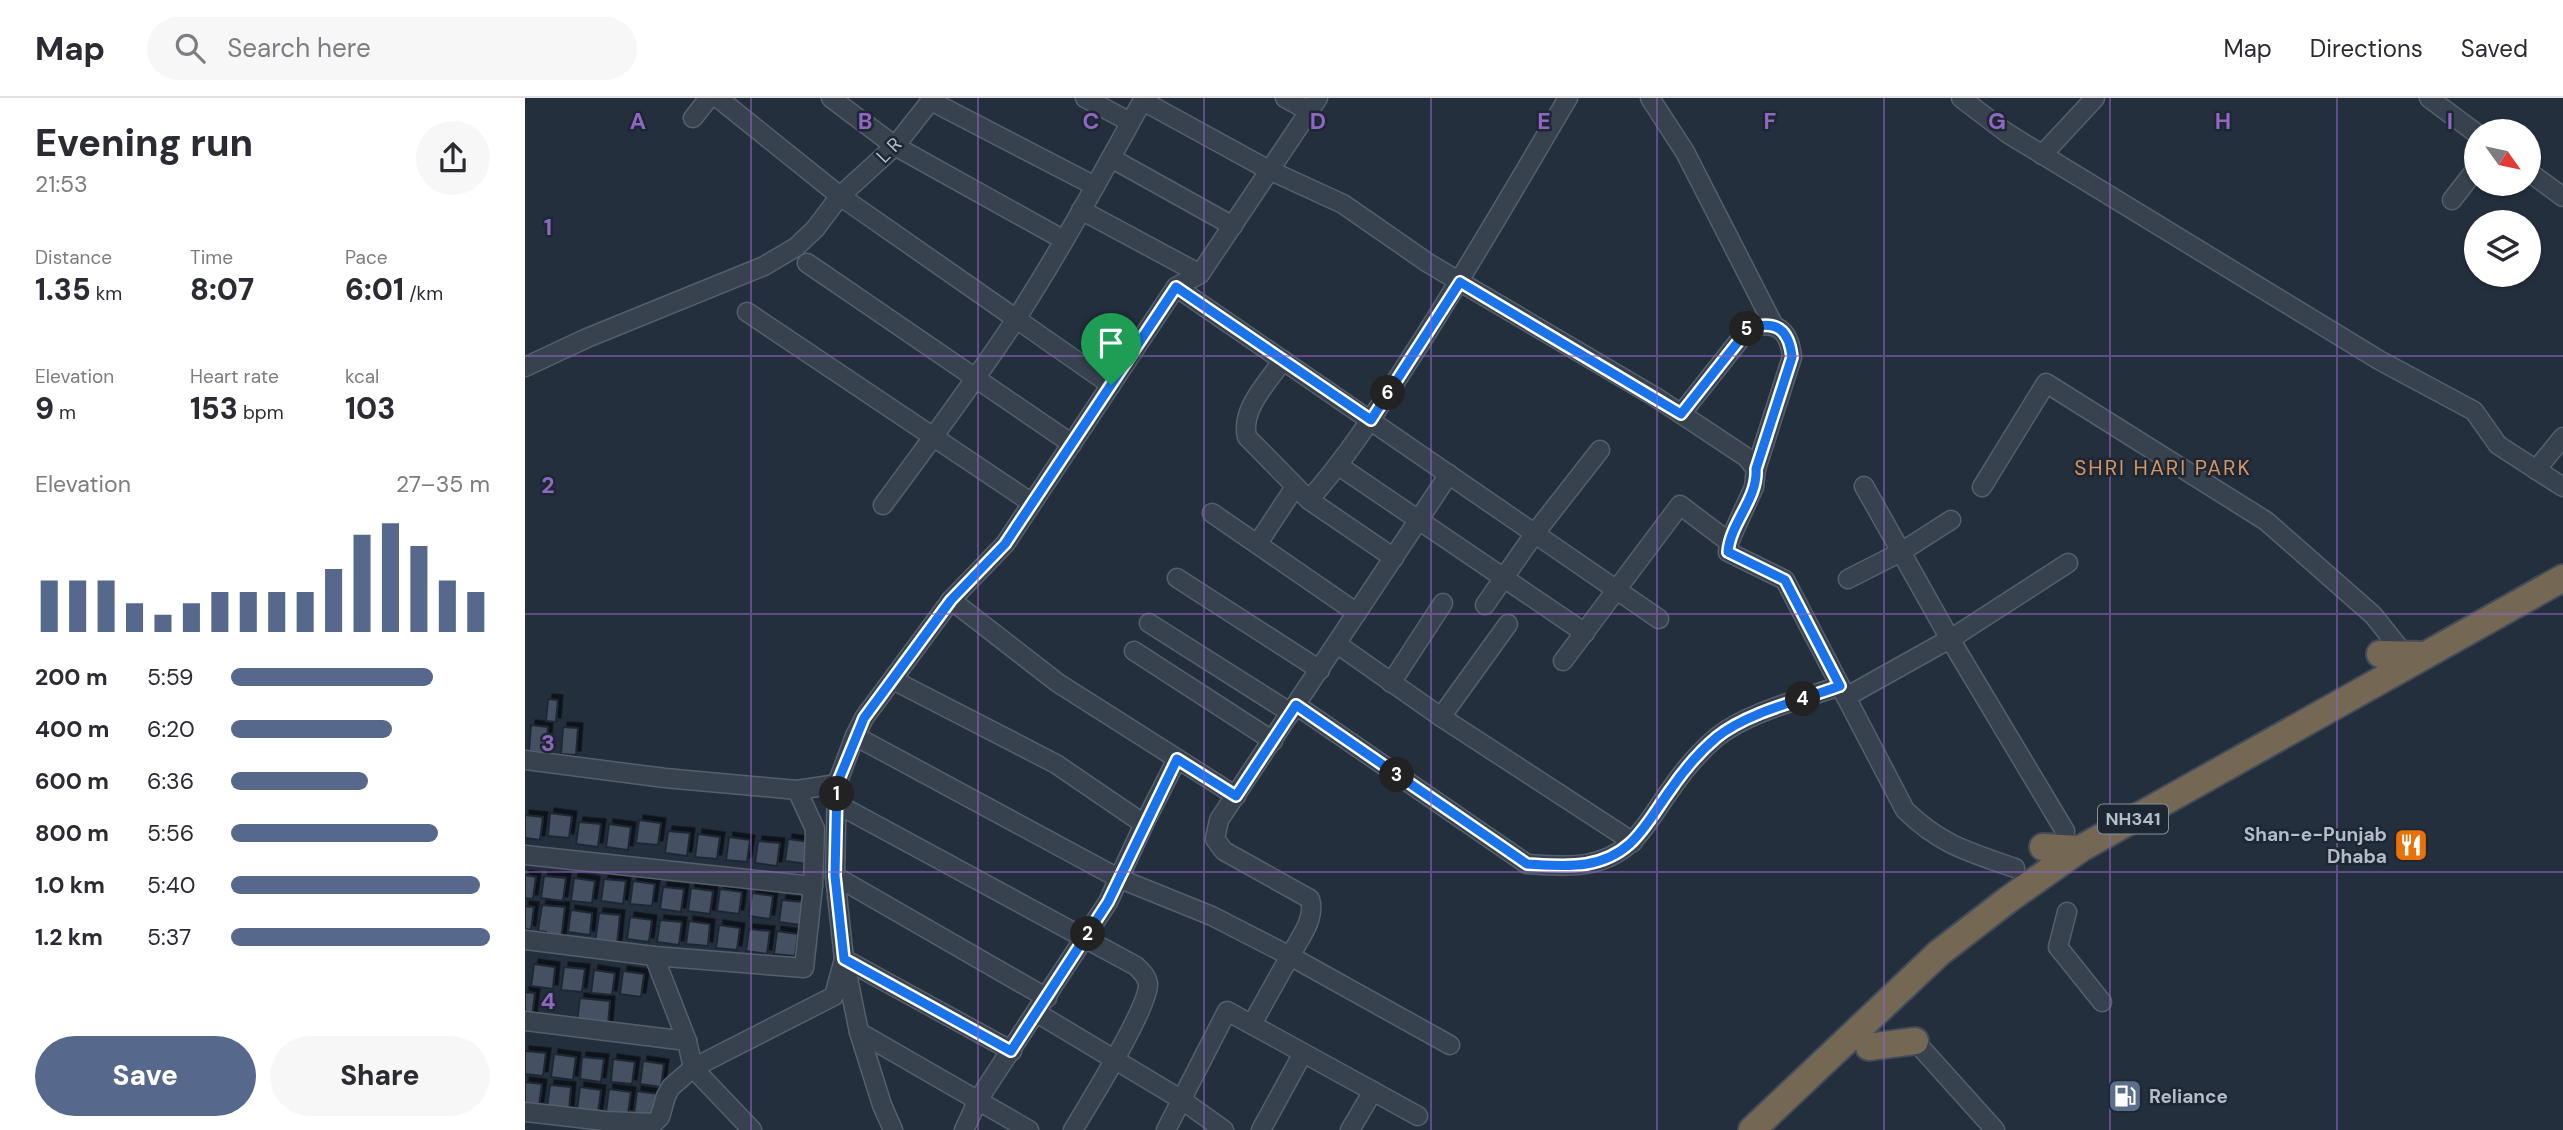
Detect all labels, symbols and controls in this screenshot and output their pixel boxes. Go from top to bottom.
search box [147,17,637,80]
text: Map [35,27,105,70]
icon: search [171,29,209,67]
text: Search here [227,31,371,65]
text: Map [2224,33,2272,64]
text: Directions [2310,33,2423,64]
text: Saved [2461,33,2528,64]
text: A [630,106,646,136]
text: B [858,106,872,136]
text: C [1083,106,1099,136]
text: D [1310,106,1326,136]
text: E [1537,106,1551,136]
text: F [1764,106,1777,136]
text: G [1988,106,2006,136]
text: H [2215,106,2231,136]
text: I [2447,106,2453,136]
text: Evening run [35,118,253,168]
north arrow [2464,119,2541,196]
map controls [2464,119,2541,287]
button: share [416,121,490,195]
street label: L R [871,132,907,168]
text: 21:53 [35,169,88,199]
button: layers [2464,210,2541,287]
text: 1 [544,212,552,242]
text: Distance [35,245,112,270]
text: Time [190,245,233,270]
text: Pace [345,245,388,270]
text: 1.35 [35,270,91,309]
text: 8:07 [190,270,254,309]
text: 6:01 [345,270,404,309]
text: km [91,281,122,306]
text: /km [404,281,443,306]
pin: 5 [1729,312,1765,346]
pin [1081,313,1141,385]
text: 5 [1741,316,1752,341]
icon: arrive [1092,324,1130,362]
text: Elevation [35,364,114,389]
text: Heart rate [190,364,279,389]
text: kcal [345,364,379,389]
pin: 6 [1371,376,1405,410]
text: 6 [1381,380,1394,405]
text: 9 [35,389,54,428]
text: 153 [190,389,238,428]
text: 103 [345,389,395,428]
text: m [54,400,76,425]
text: bpm [238,400,284,425]
district label: SHRI HARI PARK [2074,454,2252,482]
text: Elevation [35,469,131,499]
text: 27–35 m [396,469,490,499]
text: 2 [541,470,555,500]
text: 200 m [35,662,108,692]
text: 5:59 [147,662,193,692]
pin: 4 [1785,682,1821,716]
text: 4 [1796,686,1809,711]
text: 400 m [35,714,109,744]
text: 6:20 [147,714,195,744]
text: 3 [541,728,555,758]
pin: 3 [1379,758,1415,792]
text: 3 [1391,762,1402,787]
text: 600 m [35,766,109,796]
text: 6:36 [147,766,194,796]
pin: 1 [819,776,855,812]
text: 1 [833,781,840,806]
road number: NH341 [2098,804,2168,834]
text: 800 m [35,818,109,848]
text: 5:56 [147,818,194,848]
place label: Shan-e-Punjab Dhaba [2244,822,2387,869]
restaurant icon: Shan-e-Punjab Dhaba [2392,826,2430,864]
text: 1.0 km [35,870,105,900]
text: 5:40 [147,870,195,900]
pin: 2 [1071,916,1105,952]
text: 2 [1082,921,1093,946]
text: 1.2 km [35,922,103,952]
text: 5:37 [147,922,191,952]
text: 4 [541,986,556,1016]
button: Save [35,1036,256,1116]
button: Share [270,1036,490,1116]
fuel station icon: Reliance [2106,1077,2144,1115]
place label: Reliance [2149,1084,2228,1109]

